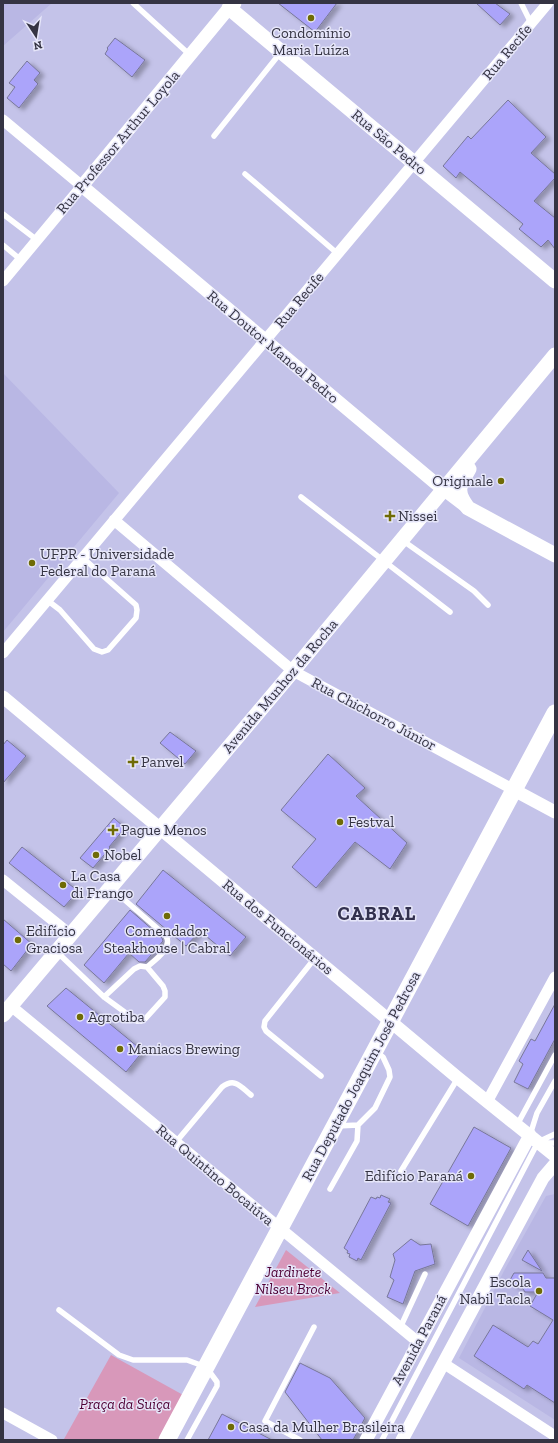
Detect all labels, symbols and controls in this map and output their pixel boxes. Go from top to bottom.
marker: Condomínio Maria Luíza [306,13,316,23]
north arrow [16,16,56,56]
street label: Rua Recife [478,20,536,84]
place label: Condomínio Maria Luíza [271,24,351,59]
text: N [32,38,43,53]
street label: Rua Professor Arthur Loyola [52,66,184,218]
street label: Rua São Pedro [348,105,430,179]
street label: Rua Recife [270,268,328,332]
street label: Rua Doutor Manoel Pedro [203,287,343,408]
place label: Originale [432,472,493,490]
marker: Originale [496,476,506,486]
place label: Nissei [398,507,437,525]
marker: Nissei [385,511,395,521]
place label: UFPR - Universidade Federal do Paraná [40,545,174,580]
marker: UFPR - Universidade Federal do Paraná [27,558,37,568]
street label: Avenida Munhoz da Rocha [219,615,341,757]
street label: Rua Chichorro Júnior [308,673,440,755]
place label: Panvel [141,753,183,771]
marker: Panvel [128,757,138,767]
place label: Festval [348,813,394,831]
marker: Festval [335,817,345,827]
place label: Pague Menos [121,821,207,839]
marker: Pague Menos [108,825,118,835]
place label: Nobel [104,846,142,864]
marker: Nobel [91,850,101,860]
place label: La Casa di Frango [71,867,134,902]
street label: Rua dos Funcionários [219,875,337,979]
marker: La Casa di Frango [58,880,68,890]
district label: CABRAL [338,902,416,925]
marker: Comendador Steakhouse | Cabral [162,911,172,921]
place label: Edifício Graciosa [26,922,83,957]
place label: Comendador Steakhouse | Cabral [104,922,230,957]
marker: Edifício Graciosa [13,935,23,945]
street label: Rua Deputado Joaquim José Pedrosa [298,968,424,1184]
place label: Agrotiba [88,1008,145,1026]
marker: Agrotiba [75,1012,85,1022]
place label: Maniacs Brewing [128,1040,240,1058]
marker: Maniacs Brewing [115,1044,125,1054]
street label: Rua Quintino Bocaiúva [152,1120,278,1230]
place label: Edifício Paraná [365,1167,463,1185]
marker: Edifício Paraná [466,1171,476,1181]
park label: Jardinete Nilseu Brock [255,1263,331,1298]
place label: Escola Nabil Tacla [459,1273,531,1308]
marker: Escola Nabil Tacla [534,1286,544,1296]
street label: Avenida Paraná [388,1291,450,1389]
park label: Praça da Suíça [80,1395,170,1413]
place label: Casa da Mulher Brasileira [239,1418,404,1436]
marker: Casa da Mulher Brasileira [226,1422,236,1432]

